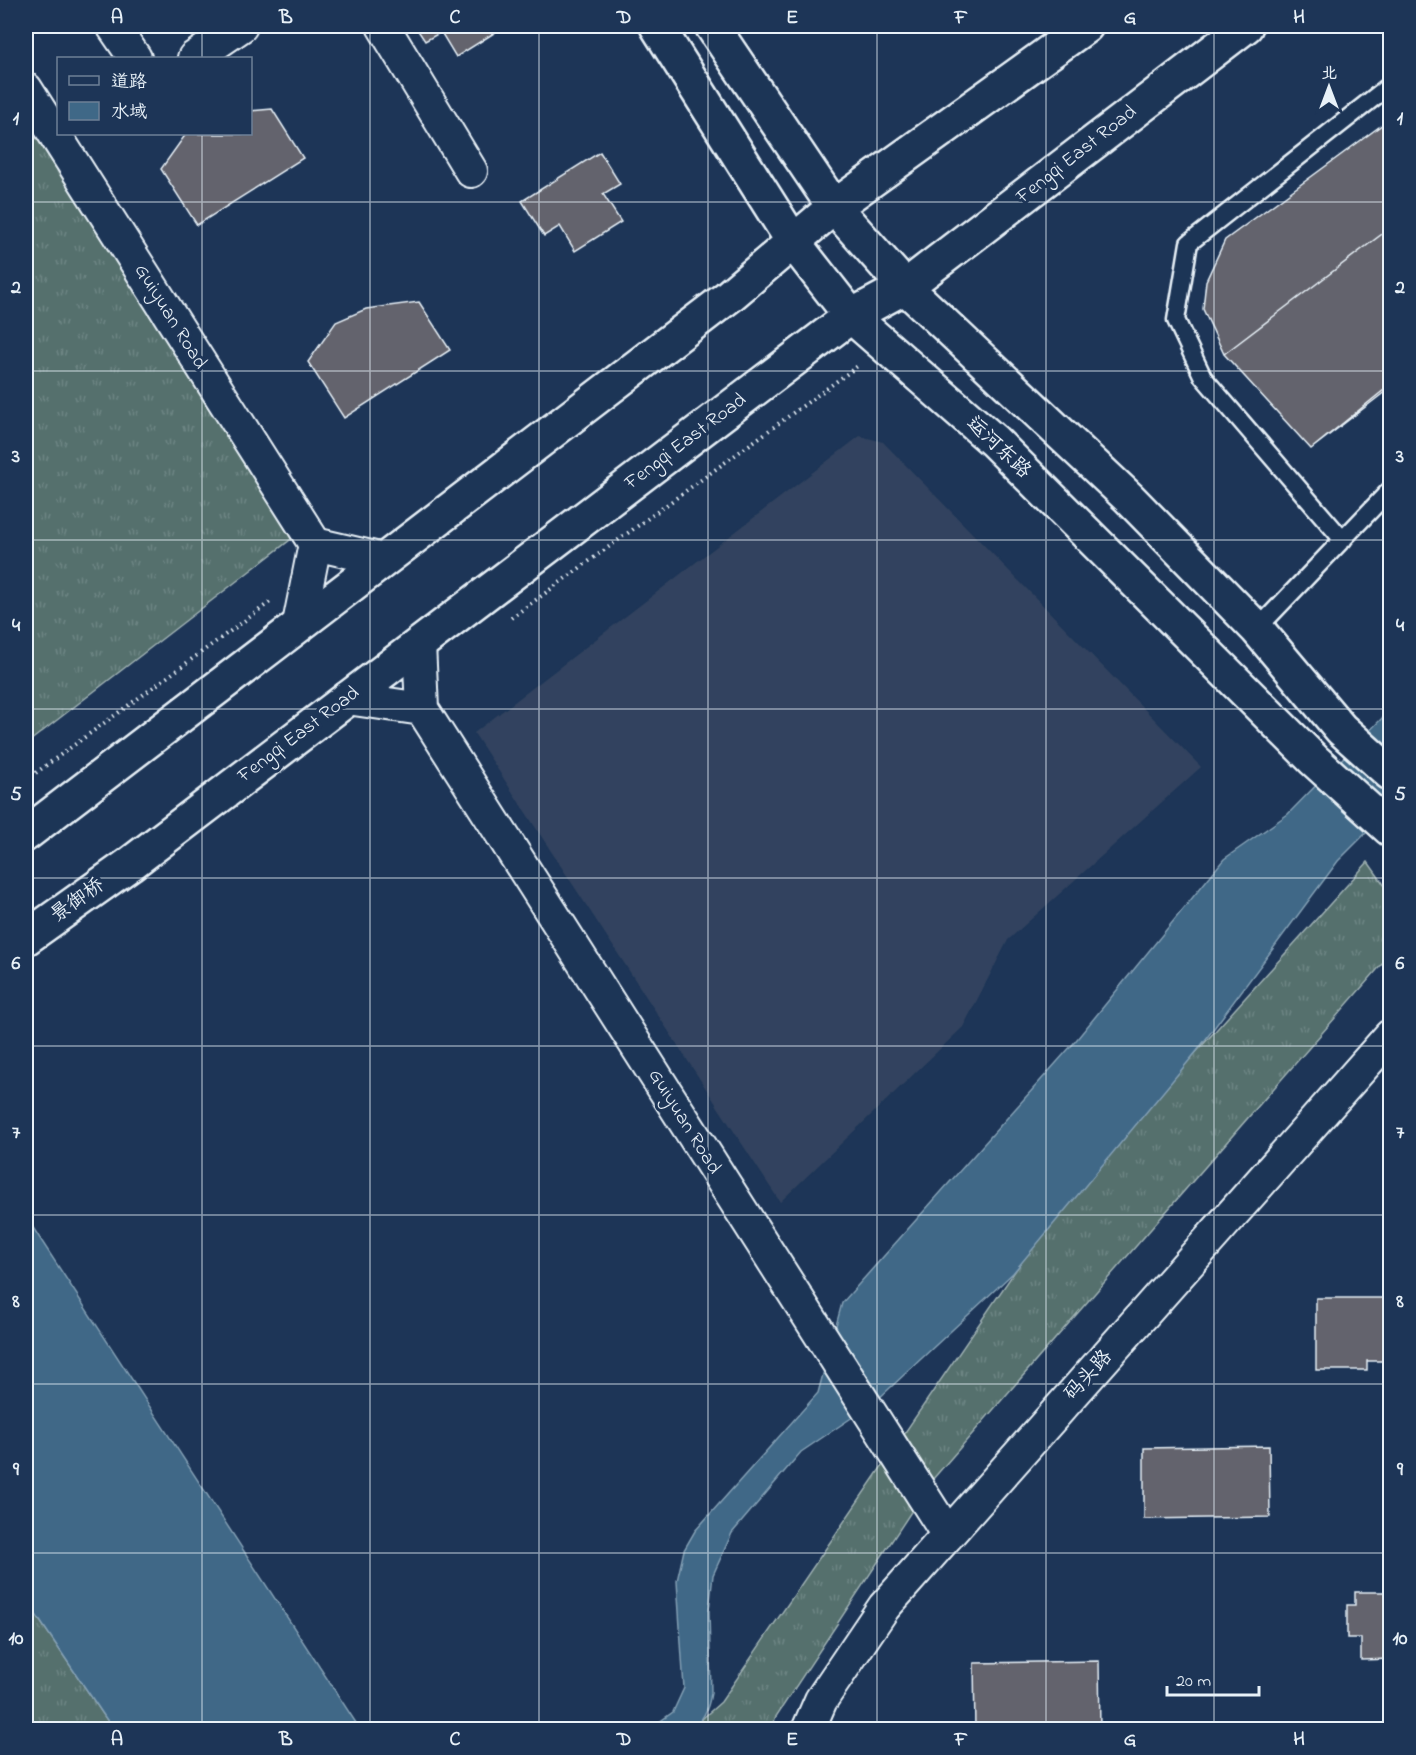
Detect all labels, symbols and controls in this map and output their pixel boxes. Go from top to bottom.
text: A [111,4,123,33]
text: B [278,4,293,33]
text: C [450,4,461,33]
text: D [616,4,631,33]
text: E [786,4,798,33]
text: F [954,4,968,33]
text: G [1124,4,1137,33]
text: H [1293,4,1305,33]
legend [57,57,252,135]
north arrow [1299,57,1359,117]
text: 北 [1321,62,1337,86]
text: 道路 [111,70,147,96]
street label: Fengqi East Road [1010,99,1144,213]
text: 水域 [111,100,147,126]
text: 1 [13,105,20,134]
text: 1 [1397,105,1404,134]
street label: Guiyuan Road [126,259,214,375]
text: 2 [10,274,21,303]
text: 2 [1394,274,1405,303]
street label: Fengqi East Road [618,386,754,499]
street label: 运河东路 [959,410,1038,487]
text: 3 [11,443,20,472]
text: 3 [1395,443,1404,472]
text: 4 [12,612,21,641]
text: 4 [1396,612,1405,641]
street label: Fengqi East Road [231,679,367,792]
text: 5 [10,781,22,810]
text: 5 [1394,781,1406,810]
street label: 景御桥 [45,872,111,930]
text: 6 [12,950,21,979]
text: 6 [1396,950,1405,979]
street label: Guiyuan Road [640,1064,728,1180]
text: 7 [12,1119,21,1148]
text: 7 [1396,1119,1405,1148]
text: 8 [11,1288,20,1317]
text: 8 [1395,1288,1404,1317]
street label: 码头路 [1058,1343,1121,1408]
text: 9 [12,1456,20,1485]
text: 9 [1396,1456,1404,1485]
text: 10 [9,1625,24,1654]
text: 10 [1393,1625,1408,1654]
scale bar [1167,1659,1258,1697]
text: 20 m [1176,1669,1211,1695]
text: A [111,1726,123,1755]
text: B [278,1726,293,1755]
text: C [450,1726,461,1755]
text: D [616,1726,631,1755]
text: E [786,1726,798,1755]
text: F [954,1726,968,1755]
text: G [1124,1726,1137,1755]
text: H [1293,1726,1305,1755]

